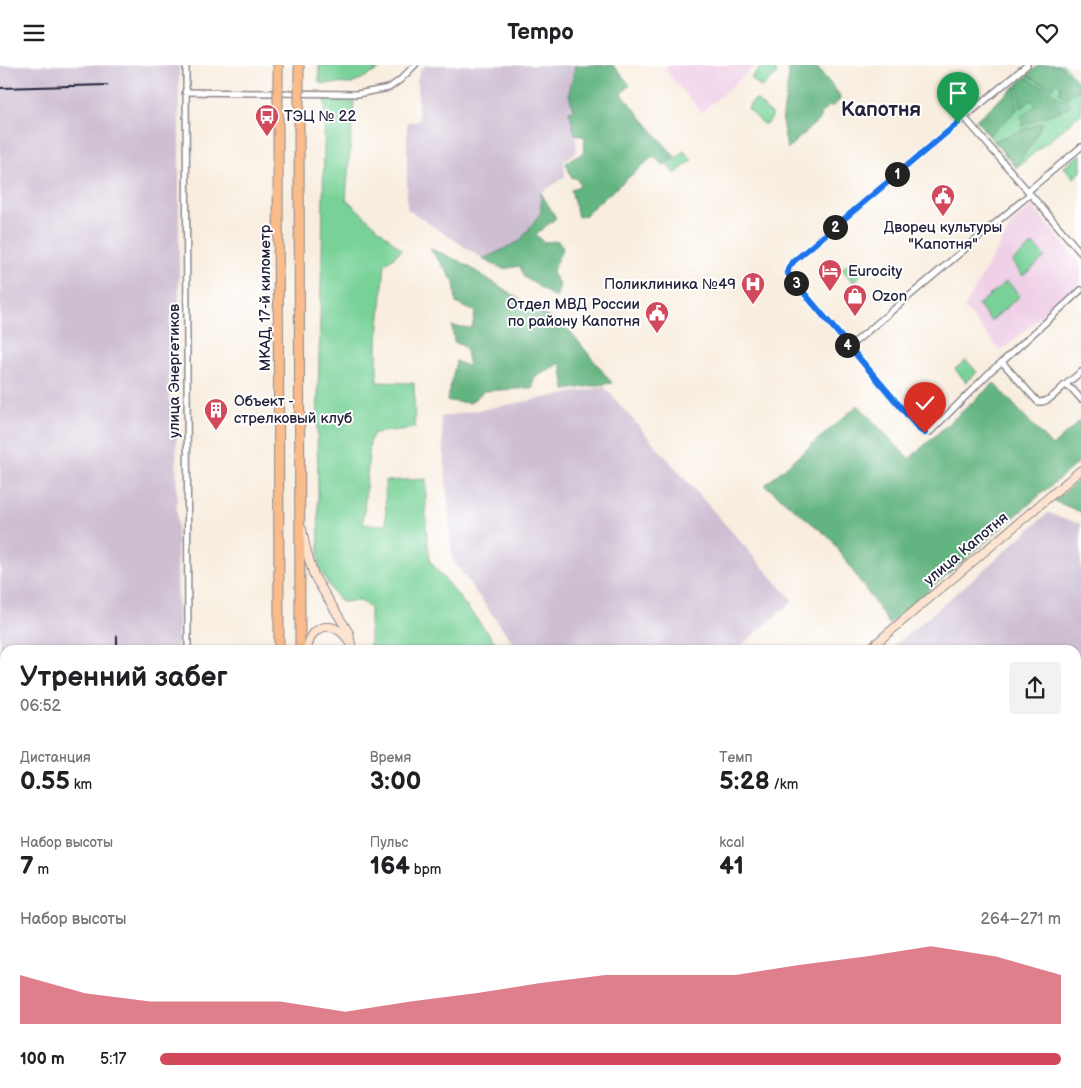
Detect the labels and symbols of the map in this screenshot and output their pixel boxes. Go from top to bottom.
pin [937,72,979,123]
district label: Капотня [841,98,921,122]
bus stop icon: ТЭЦ № 22 [254,103,280,137]
place label: ТЭЦ № 22 [284,107,356,126]
pin: 1 [884,161,910,187]
public building icon: Дворец культуры "Капотня" [930,183,956,217]
pin: 2 [822,215,848,239]
place label: Дворец культуры "Капотня" [884,218,1002,254]
street label: МКАД, 17-й километр [256,224,275,371]
hotel icon: Eurocity [817,258,843,292]
place label: Eurocity [848,262,903,281]
hospital icon: Поликлиника №49 [740,271,766,305]
pin: 3 [784,271,808,295]
place label: Поликлиника №49 [604,275,736,294]
shop icon: Ozon [842,283,868,317]
place label: Ozon [872,287,907,306]
place label: Отдел МВД России по району Капотня [507,295,640,331]
public building icon: Отдел МВД России по району Капотня [644,300,670,334]
street label: улица Энергетиков [165,304,184,438]
pin: 4 [834,333,860,357]
pin [904,382,946,433]
place label: Объект - стрелковый клуб [234,392,352,428]
building icon: Объект - стрелковый клуб [203,397,229,431]
street label: улица Капотня [920,508,1012,590]

